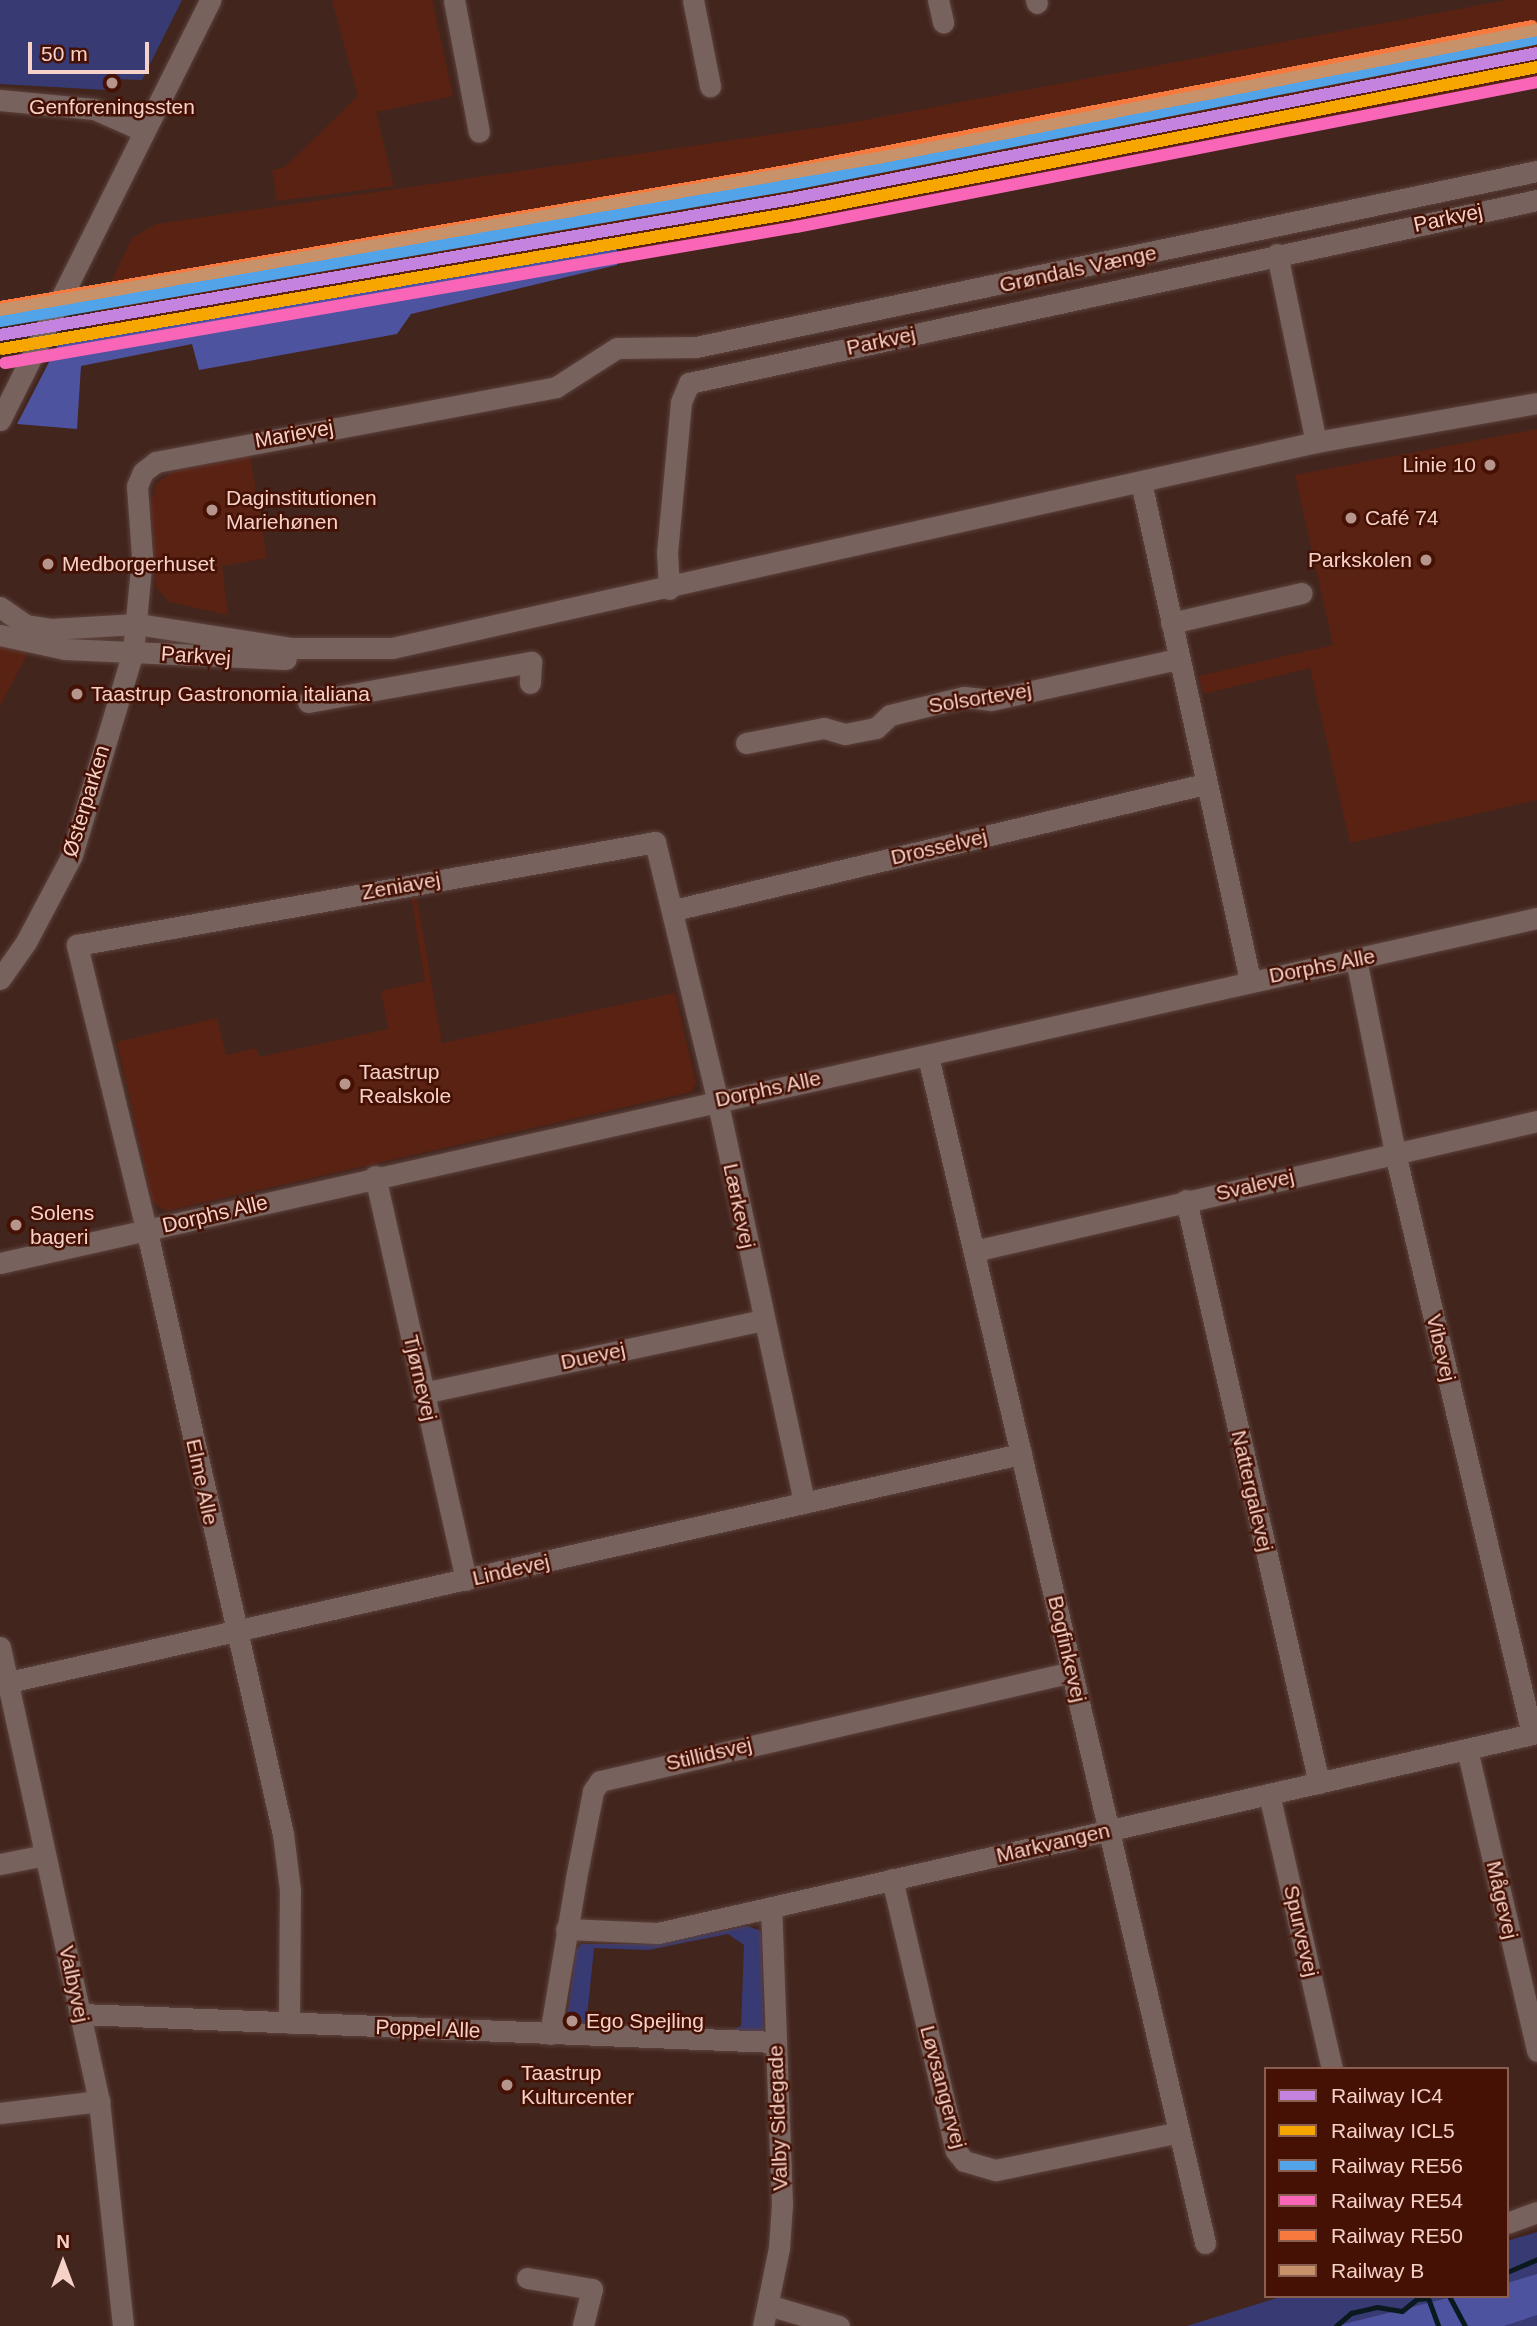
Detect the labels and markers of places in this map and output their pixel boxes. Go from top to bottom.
marker: Genforeningssten [104,75,120,91]
place label: Genforeningssten [29,94,195,120]
place label: Linie 10 [1402,452,1476,478]
marker: Linie 10 [1482,457,1498,473]
place label: Daginstitutionen Mariehønen [226,485,377,535]
marker: Daginstitutionen Mariehønen [204,502,220,518]
place label: Café 74 [1365,505,1439,531]
marker: Café 74 [1343,510,1359,526]
place label: Parkskolen [1308,547,1412,573]
place label: Medborgerhuset [62,551,215,577]
marker: Parkskolen [1418,552,1434,568]
marker: Medborgerhuset [40,556,56,572]
place label: Taastrup Gastronomia italiana [91,681,370,707]
marker: Taastrup Gastronomia italiana [69,686,85,702]
place label: Taastrup Realskole [359,1059,451,1109]
marker: Taastrup Realskole [337,1076,353,1092]
place label: Solens bageri [30,1200,94,1250]
marker: Solens bageri [8,1217,24,1233]
place label: Ego Spejling [586,2008,704,2034]
marker: Ego Spejling [564,2013,580,2029]
place label: Taastrup Kulturcenter [521,2060,634,2110]
marker: Taastrup Kulturcenter [499,2077,515,2093]

